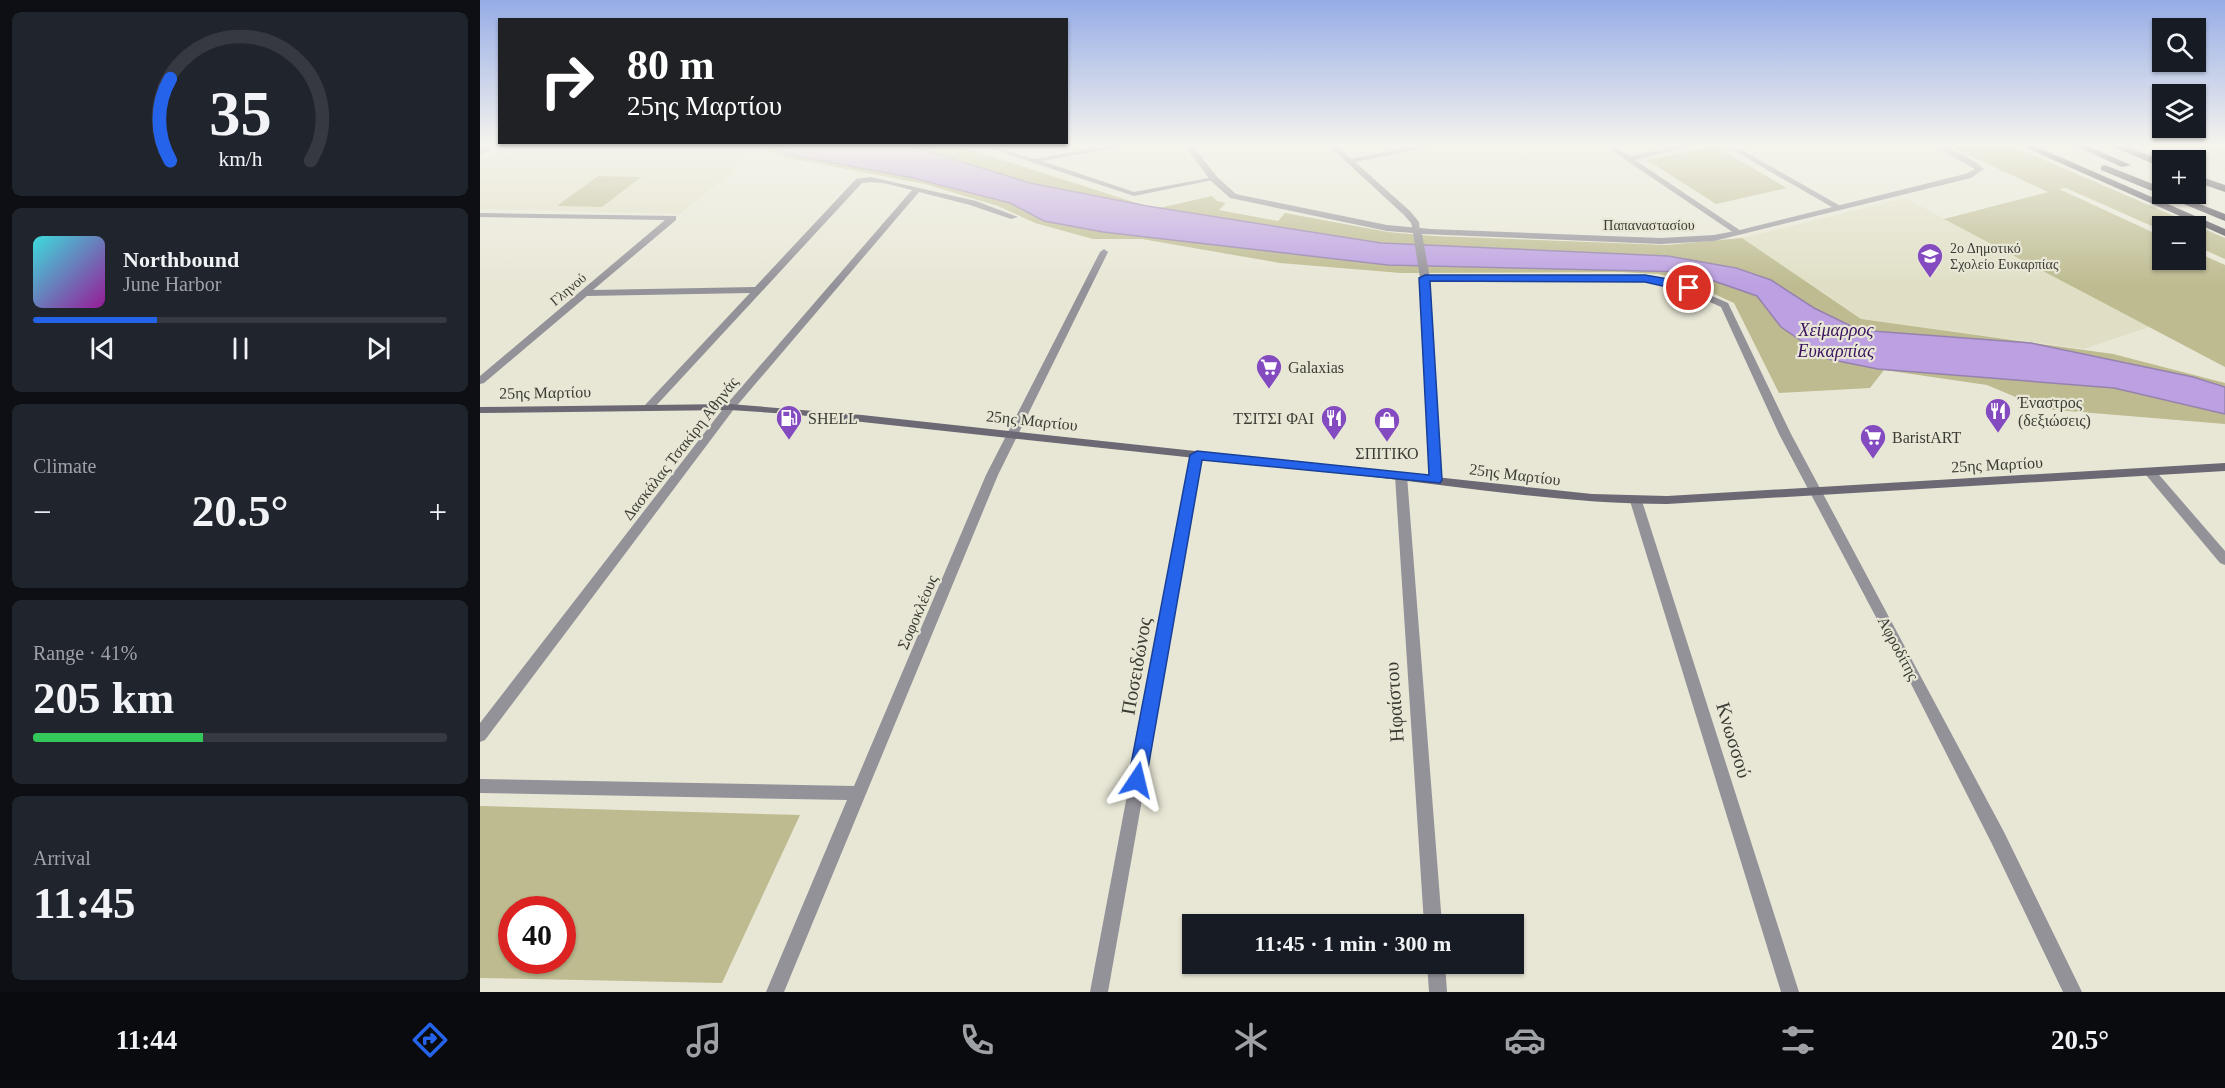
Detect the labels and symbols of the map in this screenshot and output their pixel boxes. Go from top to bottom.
street label: Παπαναστασίου [1603,218,1695,233]
school or university icon: 2ο Δημοτικό Σχολείο Ευκαρπίας [1915,241,1945,279]
place label: 2ο Δημοτικό Σχολείο Ευκαρπίας [1950,241,2059,272]
pin [1663,262,1714,313]
street label: Γληνού [547,270,589,309]
water label: Χείμαρρος Ευκαρπίας [1797,320,1875,361]
supermarket icon: Galaxias [1254,352,1284,390]
place label: Galaxias [1288,359,1344,376]
street label: Δασκάλας Τσακίρη Αθηνάς [619,373,743,524]
street label: 25ης Μαρτίου [499,383,591,403]
place label: Έναστρος (δεξιώσεις) [2017,394,2091,430]
restaurant icon: Έναστρος (δεξιώσεις) [1983,396,2013,434]
fuel station icon: SHELL [774,403,804,441]
restaurant icon: ΤΣΙΤΣΙ ΦΑΙ [1319,403,1349,441]
shop icon: ΣΠΙΤΙΚΟ [1372,405,1402,443]
street label: 25ης Μαρτίου [985,407,1079,435]
place label: SHELL [808,410,858,427]
place label: ΤΣΙΤΣΙ ΦΑΙ [1233,410,1314,427]
supermarket icon: BaristART [1858,422,1888,460]
place label: BaristART [1892,429,1961,446]
place label: ΣΠΙΤΙΚΟ [1355,445,1419,462]
street label: 25ης Μαρτίου [1951,454,2044,476]
street label: 25ης Μαρτίου [1468,460,1562,490]
street label: Σοφοκλέους [894,572,942,652]
street label: Αφροδίτης [1874,613,1923,684]
street label: Ποσειδώνος [1117,615,1155,716]
street label: Ηφαίστου [1380,661,1409,743]
street label: Κνωσσού [1712,699,1756,781]
position arrow [1105,748,1169,812]
speed limit sign: 40 [498,896,576,974]

